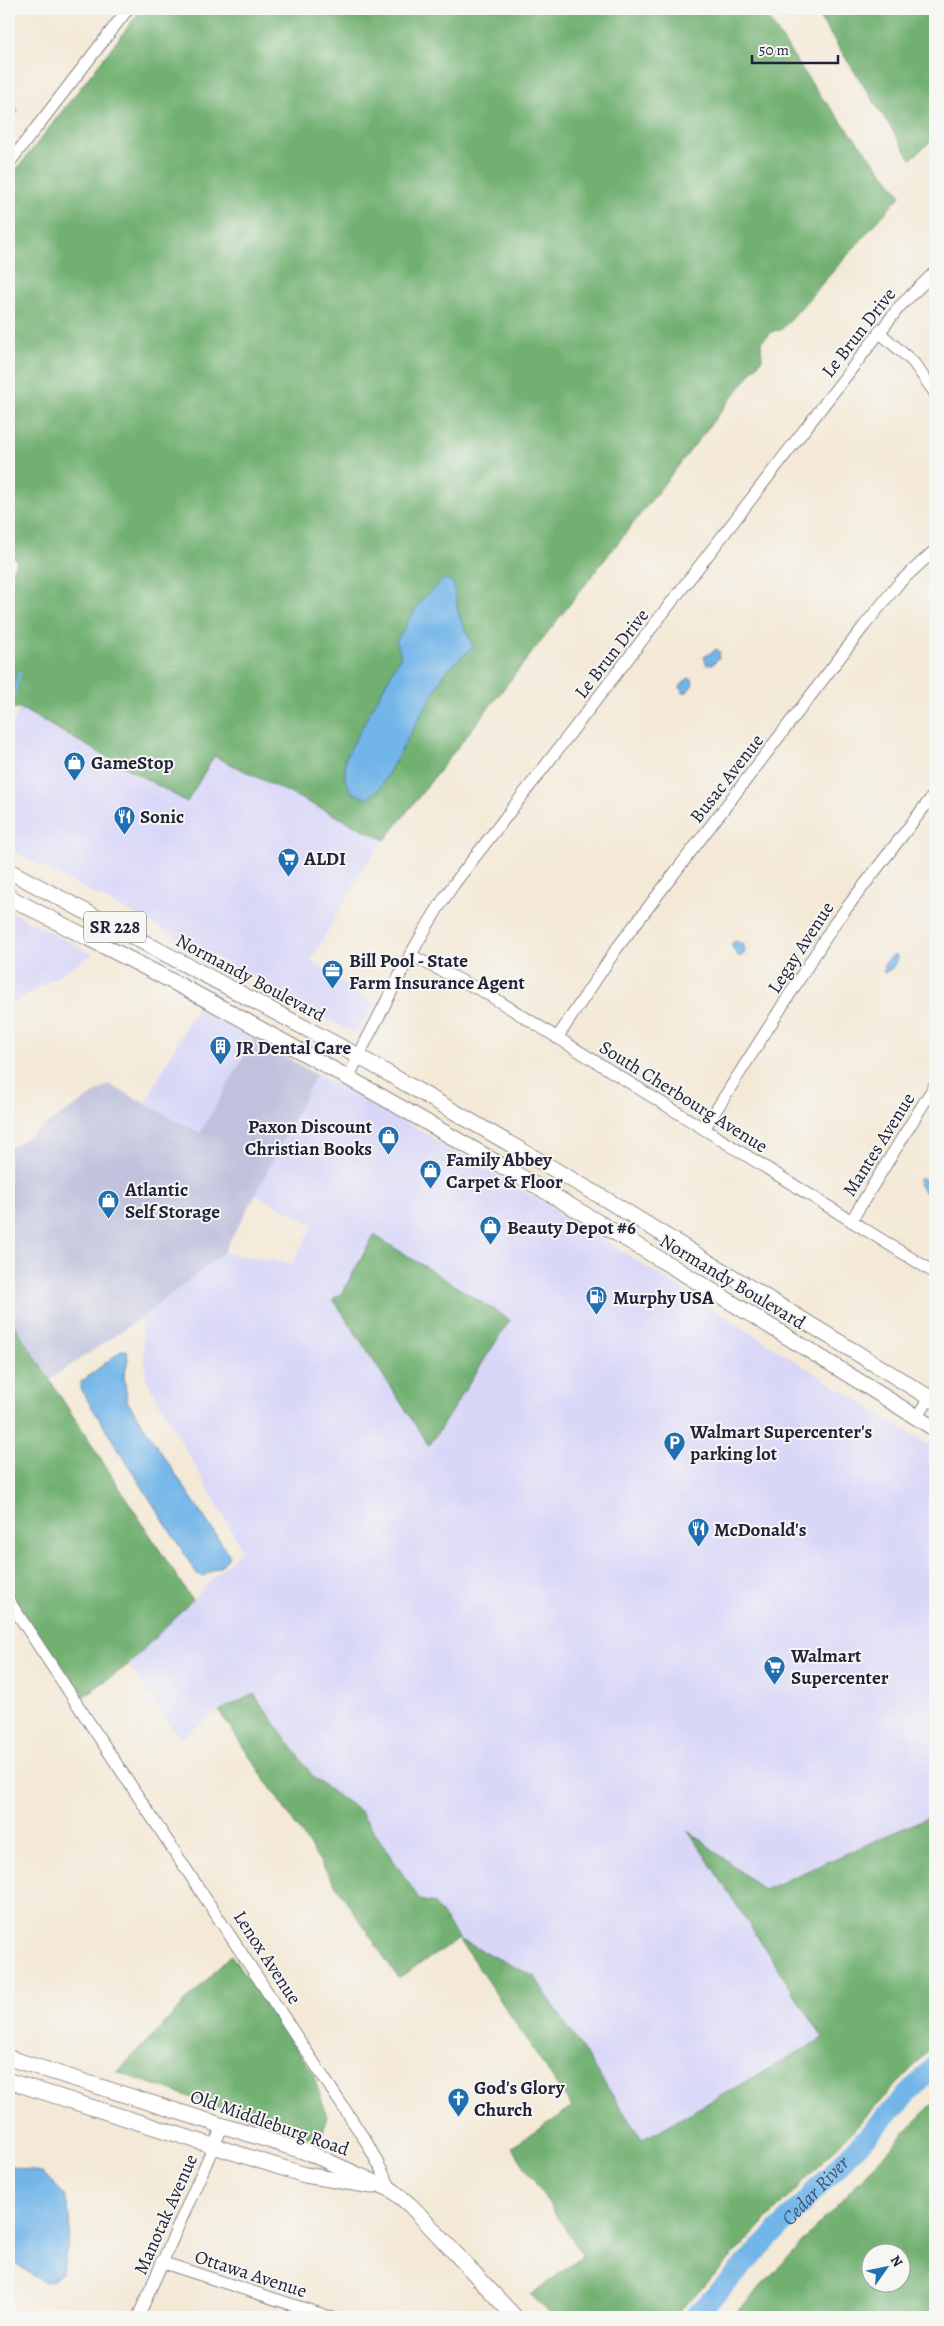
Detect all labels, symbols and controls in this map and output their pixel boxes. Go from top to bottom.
scale bar [752,32,838,64]
text: 50 m [759,40,789,60]
street label: Le Brun Drive [815,282,902,383]
street label: Le Brun Drive [568,603,655,704]
street label: Busac Avenue [684,729,770,829]
shop icon: GameStop [63,750,87,781]
place label: GameStop [91,750,174,776]
restaurant icon: Sonic [112,804,136,835]
place label: Sonic [140,804,184,830]
supermarket icon: ALDI [276,846,300,877]
place label: ALDI [303,846,346,872]
street label: Legay Avenue [761,897,840,998]
road number: SR 228 [84,912,146,942]
street label: Normandy Boulevard [171,927,331,1029]
place label: Bill Pool - State Farm Insurance Agent [349,948,526,996]
office icon: Bill Pool - State Farm Insurance Agent [321,959,345,990]
street label: South Cherbourg Avenue [594,1034,773,1159]
building icon: JR Dental Care [208,1035,232,1066]
place label: JR Dental Care [236,1035,351,1061]
street label: Mantes Avenue [837,1088,921,1201]
place label: Paxon Discount Christian Books [245,1114,373,1162]
shop icon: Paxon Discount Christian Books [376,1125,400,1156]
place label: Family Abbey Carpet & Floor [446,1147,563,1195]
shop icon: Family Abbey Carpet & Floor [418,1158,442,1189]
place label: Atlantic Self Storage [124,1177,220,1225]
shop icon: Atlantic Self Storage [97,1188,121,1219]
shop icon: Beauty Depot #6 [479,1215,503,1246]
place label: Beauty Depot #6 [507,1215,636,1241]
street label: Normandy Boulevard [655,1228,811,1336]
fuel station icon: Murphy USA [585,1285,609,1316]
place label: Murphy USA [613,1285,715,1311]
place label: Walmart Supercenter's parking lot [689,1419,873,1467]
parking icon: Walmart Supercenter's parking lot [662,1430,686,1461]
restaurant icon: McDonald's [686,1517,710,1548]
place label: McDonald's [714,1517,807,1543]
place label: Walmart Supercenter [790,1643,889,1691]
supermarket icon: Walmart Supercenter [763,1654,787,1685]
street label: Lenox Avenue [227,1906,307,2010]
place label: God's Glory Church [474,2075,566,2123]
street label: Old Middleburg Road [187,2084,353,2163]
church icon: God's Glory Church [446,2086,470,2117]
water label: Cedar River [776,2149,856,2232]
street label: Manotak Avenue [128,2150,204,2279]
street label: Ottawa Avenue [191,2244,310,2304]
north arrow [862,2244,912,2294]
text: N [886,2252,907,2271]

